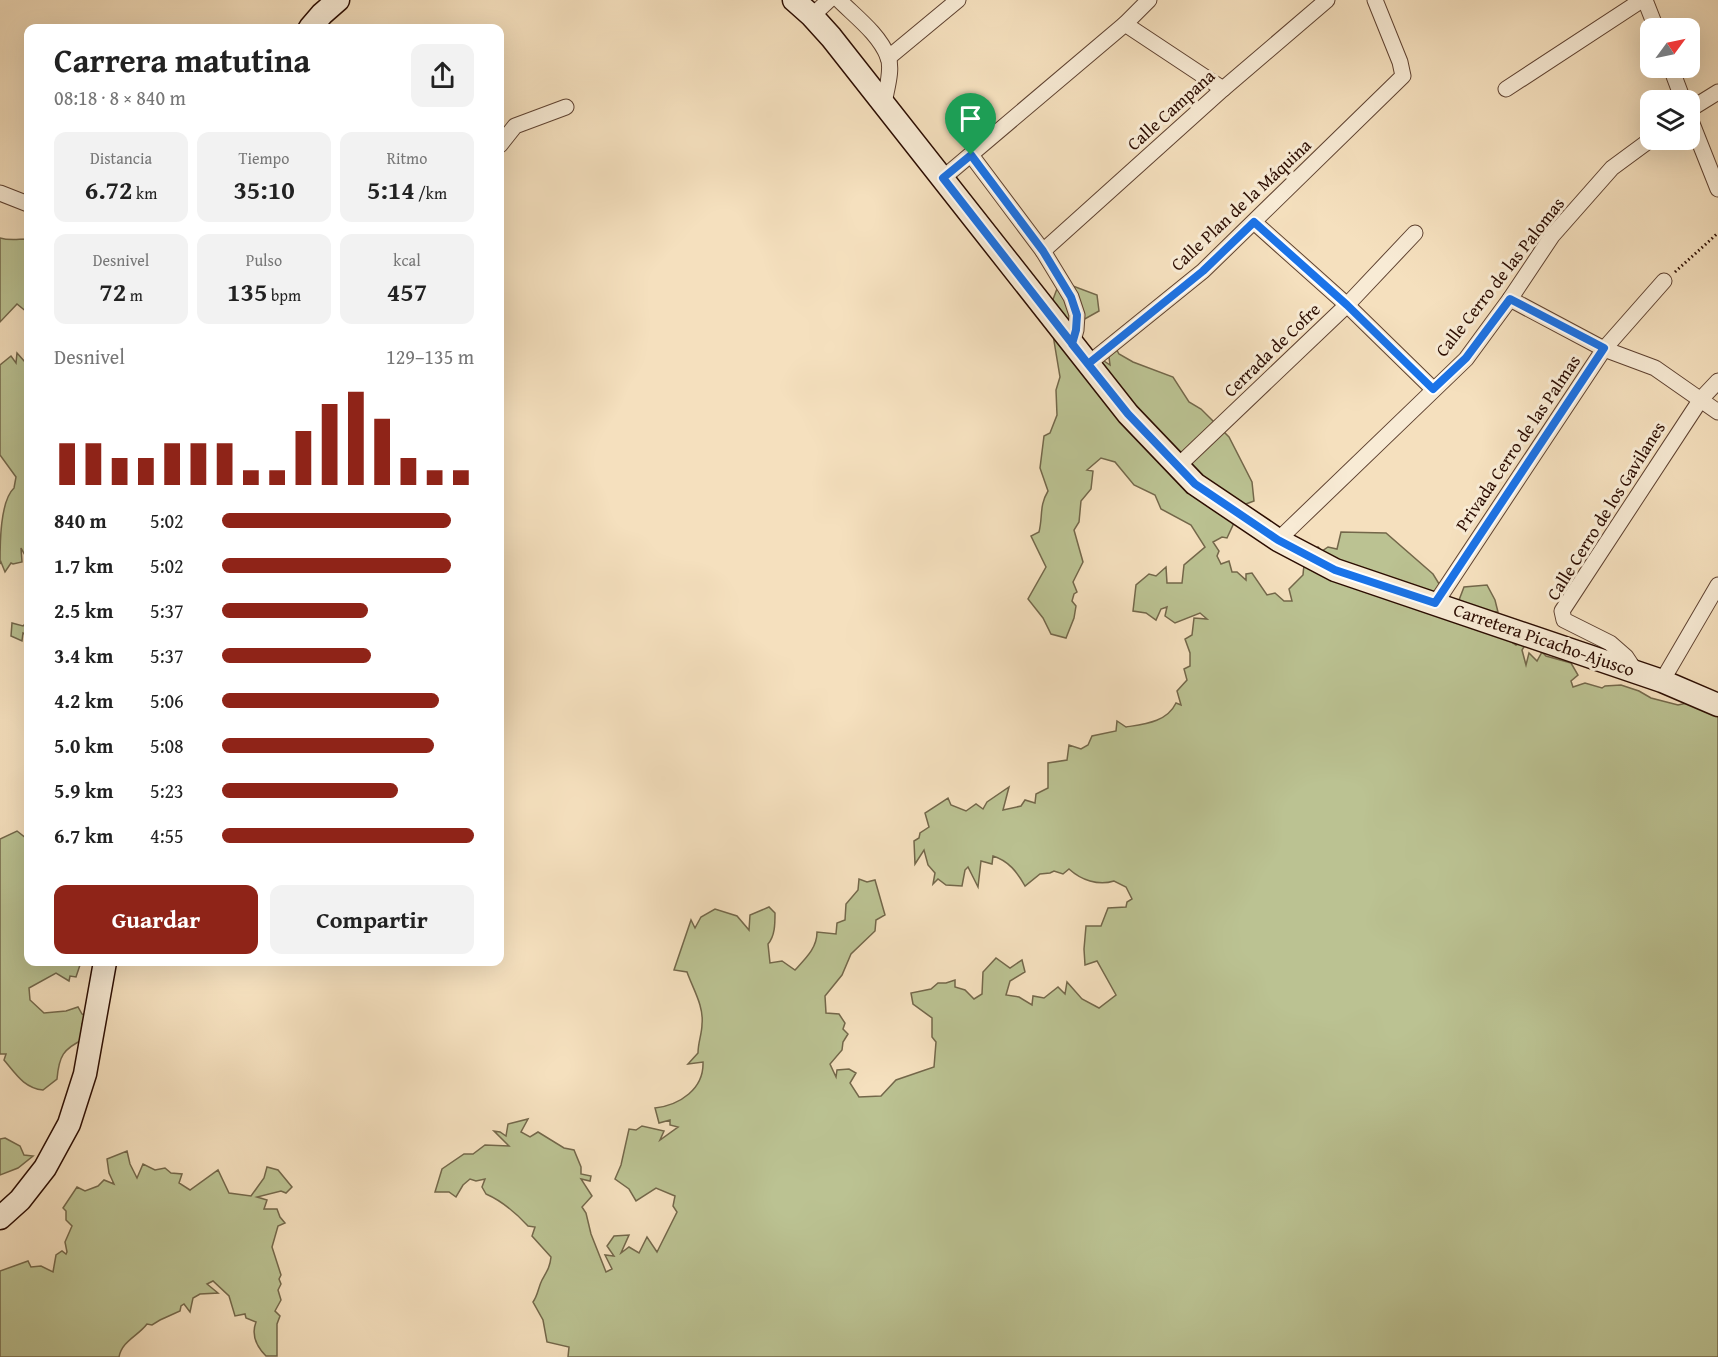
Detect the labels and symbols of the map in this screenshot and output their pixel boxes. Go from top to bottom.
north arrow [1640,18,1700,78]
street label: Calle Campana [1121,62,1221,157]
pin [945,93,996,155]
street label: Calle Plan de la Máquina [1164,132,1317,277]
street label: Calle Cerro de las Palomas [1429,191,1571,362]
street label: Cerrada de Cofre [1217,296,1326,403]
street label: Privada Cerro de las Palmas [1448,349,1587,536]
street label: Calle Cerro de los Gavilanes [1539,416,1672,605]
street label: Carretera Picacho-Ajusco [1450,596,1638,683]

